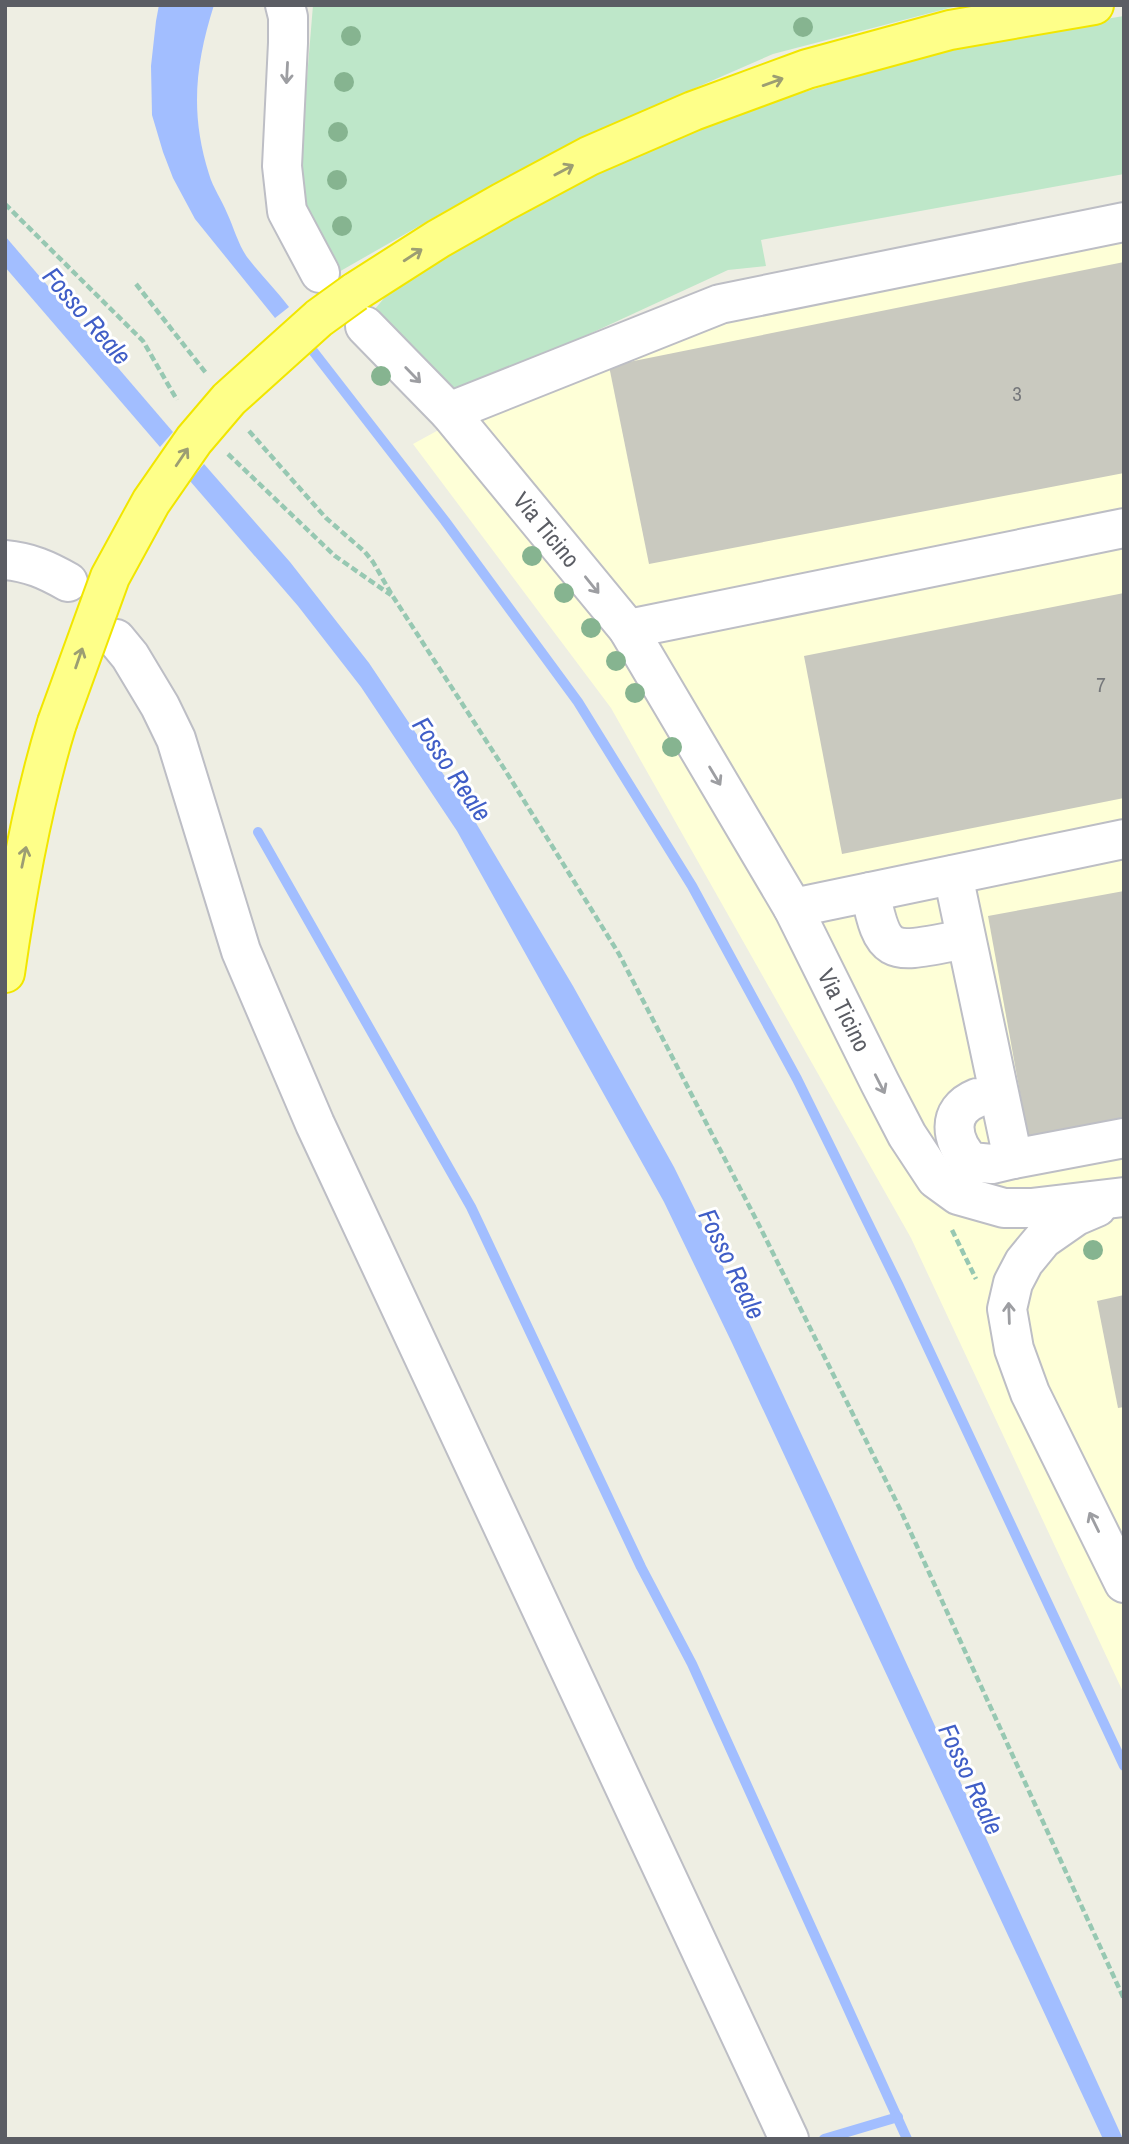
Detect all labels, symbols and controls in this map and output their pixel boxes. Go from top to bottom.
one-way arrow [280,61,293,84]
one-way arrow [762,74,784,87]
one-way arrow [553,163,573,177]
one-way arrow [402,248,422,262]
water label: Fosso Reale [35,259,140,372]
one-way arrow [404,366,421,383]
house number: 3 [1012,379,1022,408]
one-way arrow [175,448,189,467]
street label: Via Ticino [506,485,588,574]
one-way arrow [584,576,599,594]
one-way arrow [74,648,86,670]
house number: 7 [1096,670,1106,699]
water label: Fosso Reale [405,710,500,828]
one-way arrow [708,765,722,785]
one-way arrow [18,846,32,869]
street label: Via Ticino [811,963,879,1057]
one-way arrow [874,1073,888,1094]
water label: Fosso Reale [691,1203,774,1325]
one-way arrow [1003,1302,1016,1325]
one-way arrow [1086,1512,1100,1533]
water label: Fosso Reale [930,1718,1012,1840]

